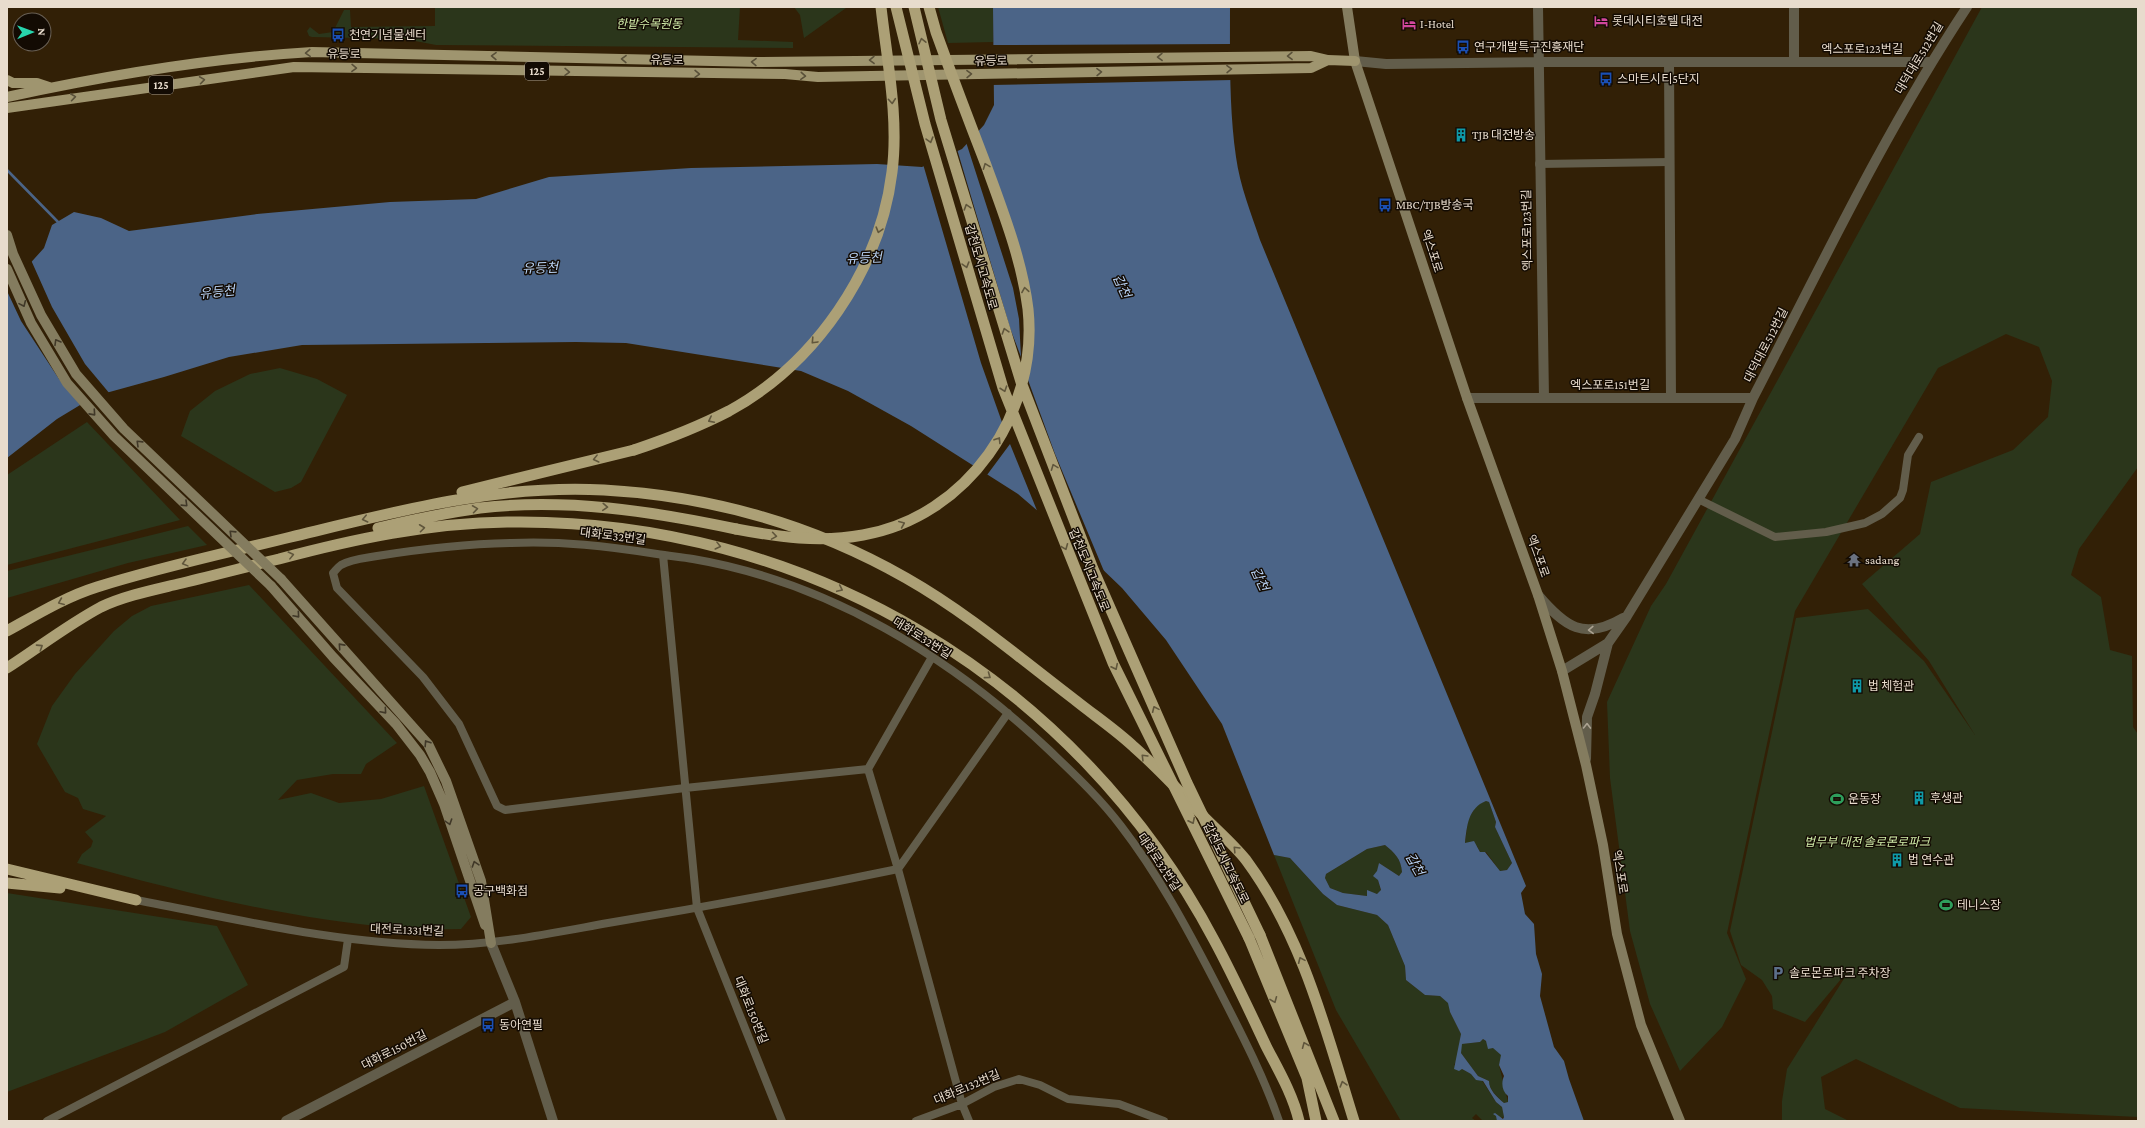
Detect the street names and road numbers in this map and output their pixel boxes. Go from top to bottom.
street label: 대덕대로512번길 [1892,19,1946,97]
street label: 엑스포로123번길 [1821,42,1903,56]
street label: 유등로 [327,47,361,61]
street label: 유등로 [650,53,684,67]
street label: 유등로 [974,54,1008,68]
road number: 125 [525,62,549,80]
road number: 125 [149,76,173,94]
street label: 엑스포로123번길 [1519,189,1535,271]
street label: 갑천도시고속도로 [962,223,1000,311]
street label: 엑스포로 [1419,228,1445,274]
street label: 대덕대로512번길 [1741,305,1791,385]
street label: 엑스포로151번길 [1570,378,1650,392]
street label: 대화로32번길 [579,525,647,547]
street label: 갑천도시고속도로 [1066,526,1112,614]
street label: 엑스포로 [1524,533,1552,579]
street label: 대화로32번길 [890,614,954,662]
street label: 갑천도시고속도로 [1200,820,1252,906]
street label: 대화로32번길 [1135,830,1183,894]
street label: 엑스포로 [1610,849,1630,895]
street label: 대전로1331번길 [370,922,444,938]
street label: 대화로150번길 [731,974,771,1046]
street label: 대화로150번길 [359,1028,429,1072]
street label: 대화로132번길 [932,1067,1002,1107]

